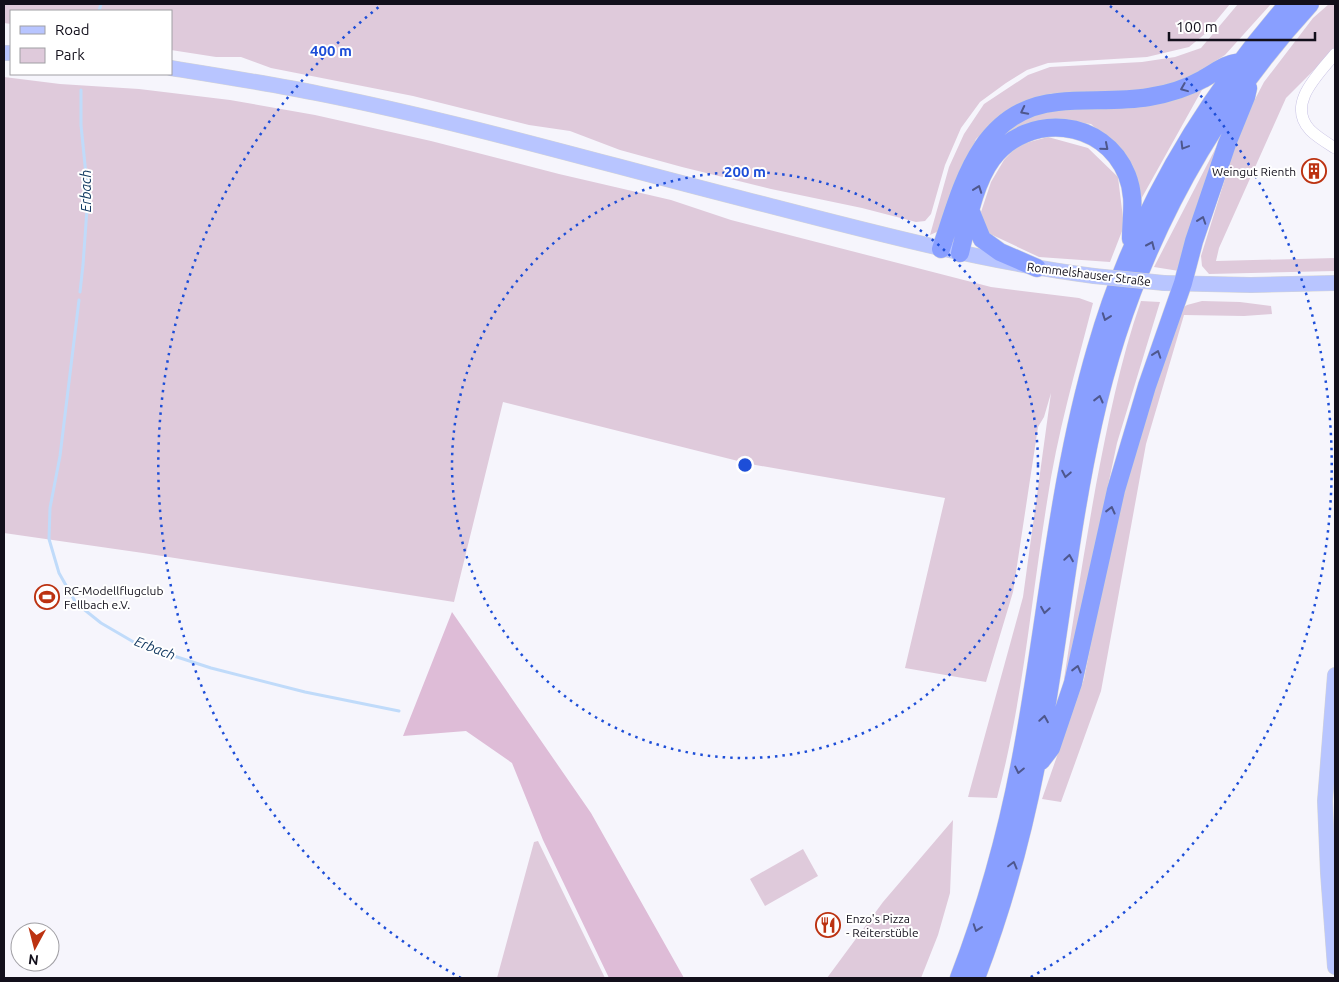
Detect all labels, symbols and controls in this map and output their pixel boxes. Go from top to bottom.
legend [10,10,172,75]
scale bar [1169,10,1315,42]
text: 100 m [1176,18,1218,35]
text: Road [55,21,90,38]
text: 400 m [310,42,352,59]
text: Park [55,46,85,63]
one-way arrow [1180,82,1189,92]
one-way arrow [1020,105,1029,115]
one-way arrow [1180,140,1190,149]
one-way arrow [1100,141,1109,150]
building icon: Weingut Rienth [1301,158,1327,184]
text: 200 m [724,163,766,180]
place label: Weingut Rienth [1212,165,1296,178]
water label: Erbach [78,170,94,212]
one-way arrow [972,185,982,194]
one-way arrow [1196,216,1206,225]
one-way arrow [1145,241,1155,250]
street label: Rommelshauser Straße [1026,260,1152,288]
one-way arrow [1102,312,1112,321]
one-way arrow [1152,351,1162,359]
one-way arrow [1093,394,1104,403]
centre of rings [736,456,754,474]
one-way arrow [1062,470,1072,479]
one-way arrow [1106,507,1116,515]
one-way arrow [1063,554,1074,562]
sports icon: RC-Modellflugclub Fellbach e.V. [34,584,60,610]
place label: RC-Modellflugclub Fellbach e.V. [64,584,163,611]
one-way arrow [1040,606,1051,614]
water label: Erbach [132,633,178,663]
one-way arrow [1071,664,1082,673]
one-way arrow [1039,715,1049,723]
one-way arrow [1014,766,1024,775]
one-way arrow [1007,861,1018,870]
restaurant icon: Enzo's Pizza - Reiterstüble [815,912,841,938]
place label: Enzo's Pizza - Reiterstüble [846,912,919,939]
north arrow [10,922,60,972]
one-way arrow [973,923,983,931]
text: N [27,951,40,968]

